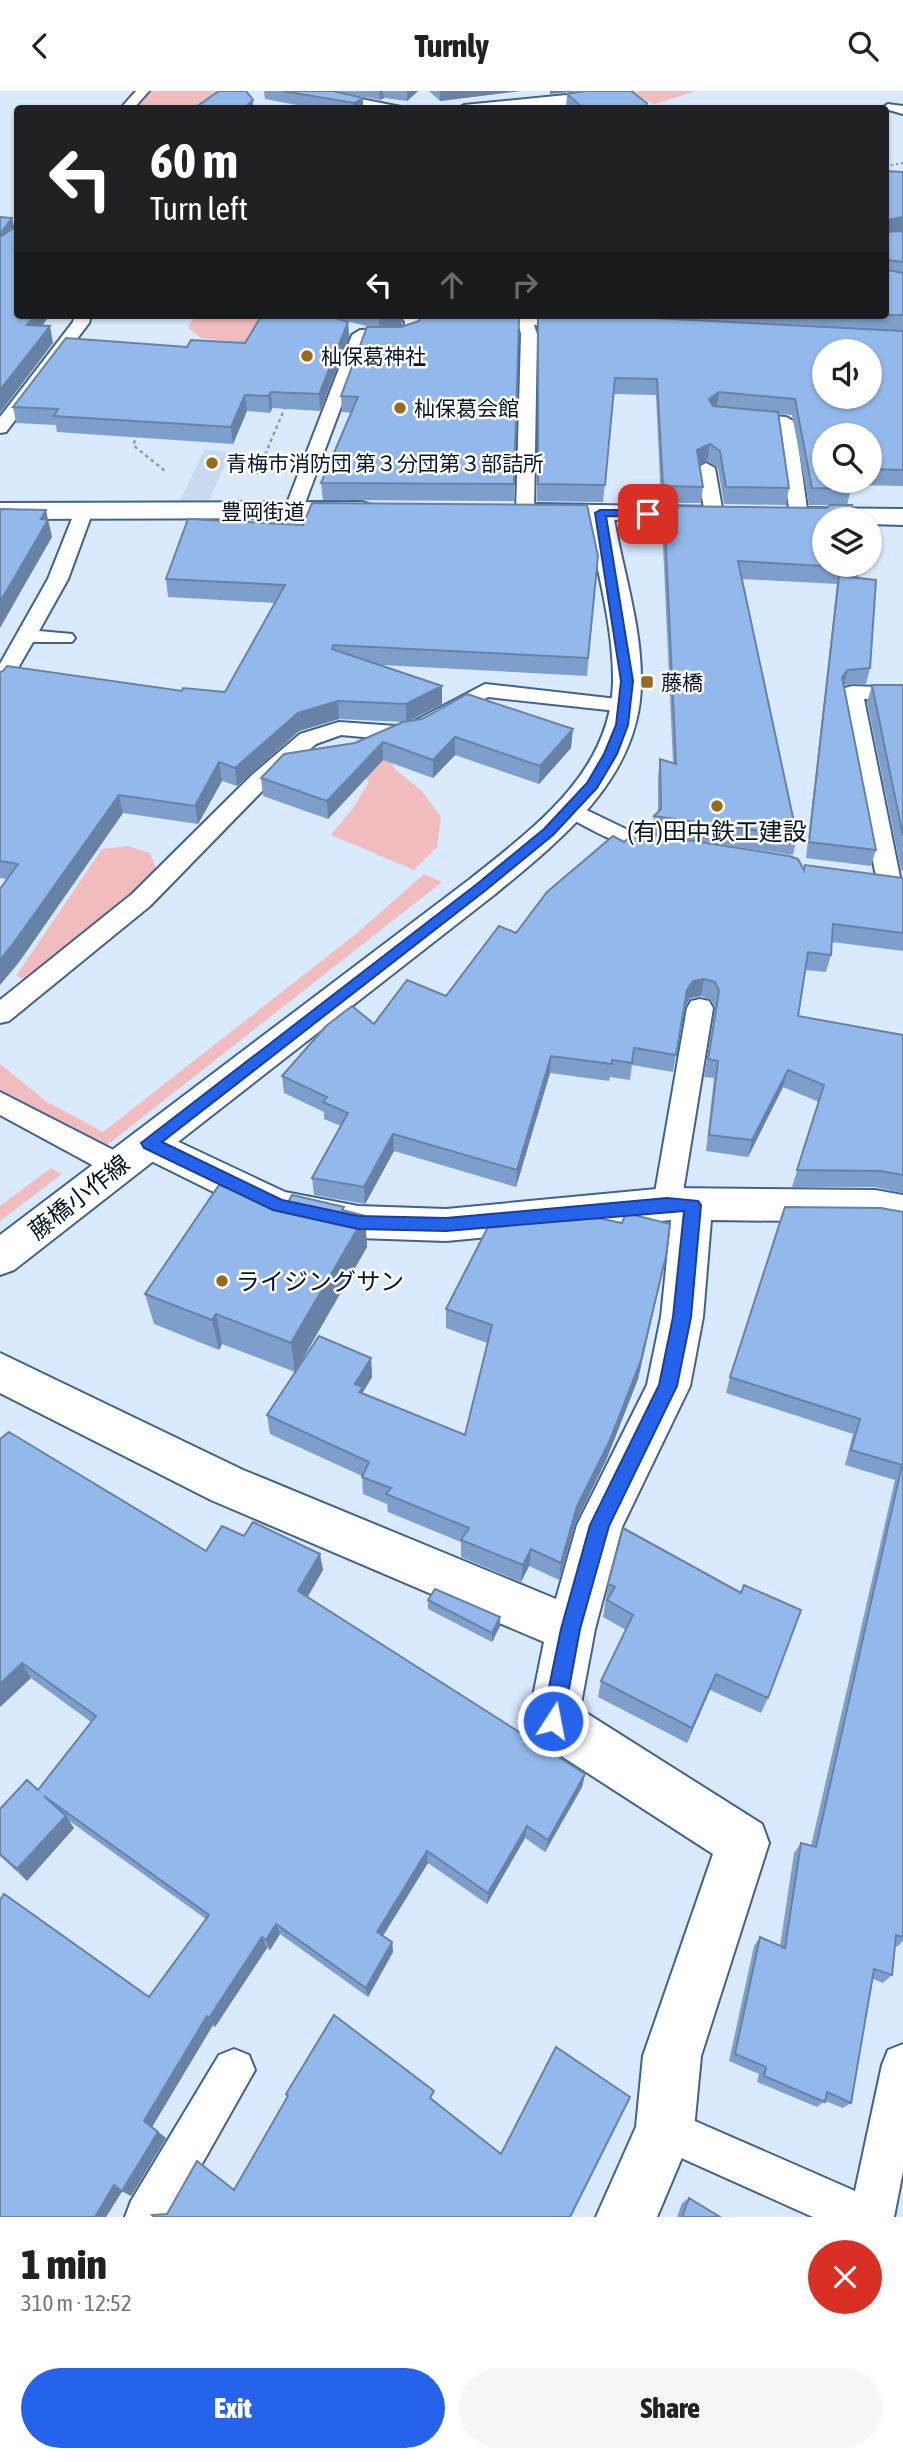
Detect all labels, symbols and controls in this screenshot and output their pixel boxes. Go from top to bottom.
icon: back [21,27,59,65]
text: Turnly [414,27,489,64]
icon: search [844,27,882,65]
text: 60 m [150,132,238,188]
icon: left [35,133,126,224]
text: Turn left [150,190,248,227]
icon: left [360,266,398,304]
icon: ahead [433,266,471,304]
icon: right [506,266,544,304]
map controls [812,339,882,577]
button: sound [812,339,882,409]
place label: 杣保葛神社 [321,344,426,368]
marker: 杣保葛神社 [299,348,315,364]
place label: 杣保葛会館 [414,396,519,420]
marker: 杣保葛会館 [392,400,408,416]
button: search [812,423,882,493]
place label: 青梅市消防団 第３分団第３部詰所 [226,451,544,475]
marker: 青梅市消防団 第３分団第３部詰所 [204,455,220,471]
pin [618,484,678,544]
icon: arrive [629,495,667,533]
street label: 豊岡街道 [221,499,305,523]
button: layers [812,507,882,577]
place label: 藤橋 [661,670,703,694]
marker: 藤橋 [639,674,655,690]
marker: (有)田中鉄工建設 [709,798,725,814]
place label: (有)田中鉄工建設 [627,818,807,845]
street label: 藤橋小作線 [23,1149,135,1245]
place label: ライジングサン [236,1268,404,1295]
marker: ライジングサン [214,1273,230,1289]
position arrow [516,1684,590,1758]
text: 1 min [21,2240,107,2288]
button: close [808,2240,882,2314]
text: 310 m · 12:52 [21,2290,132,2316]
button: Exit [21,2368,445,2448]
button: Share [459,2368,882,2448]

